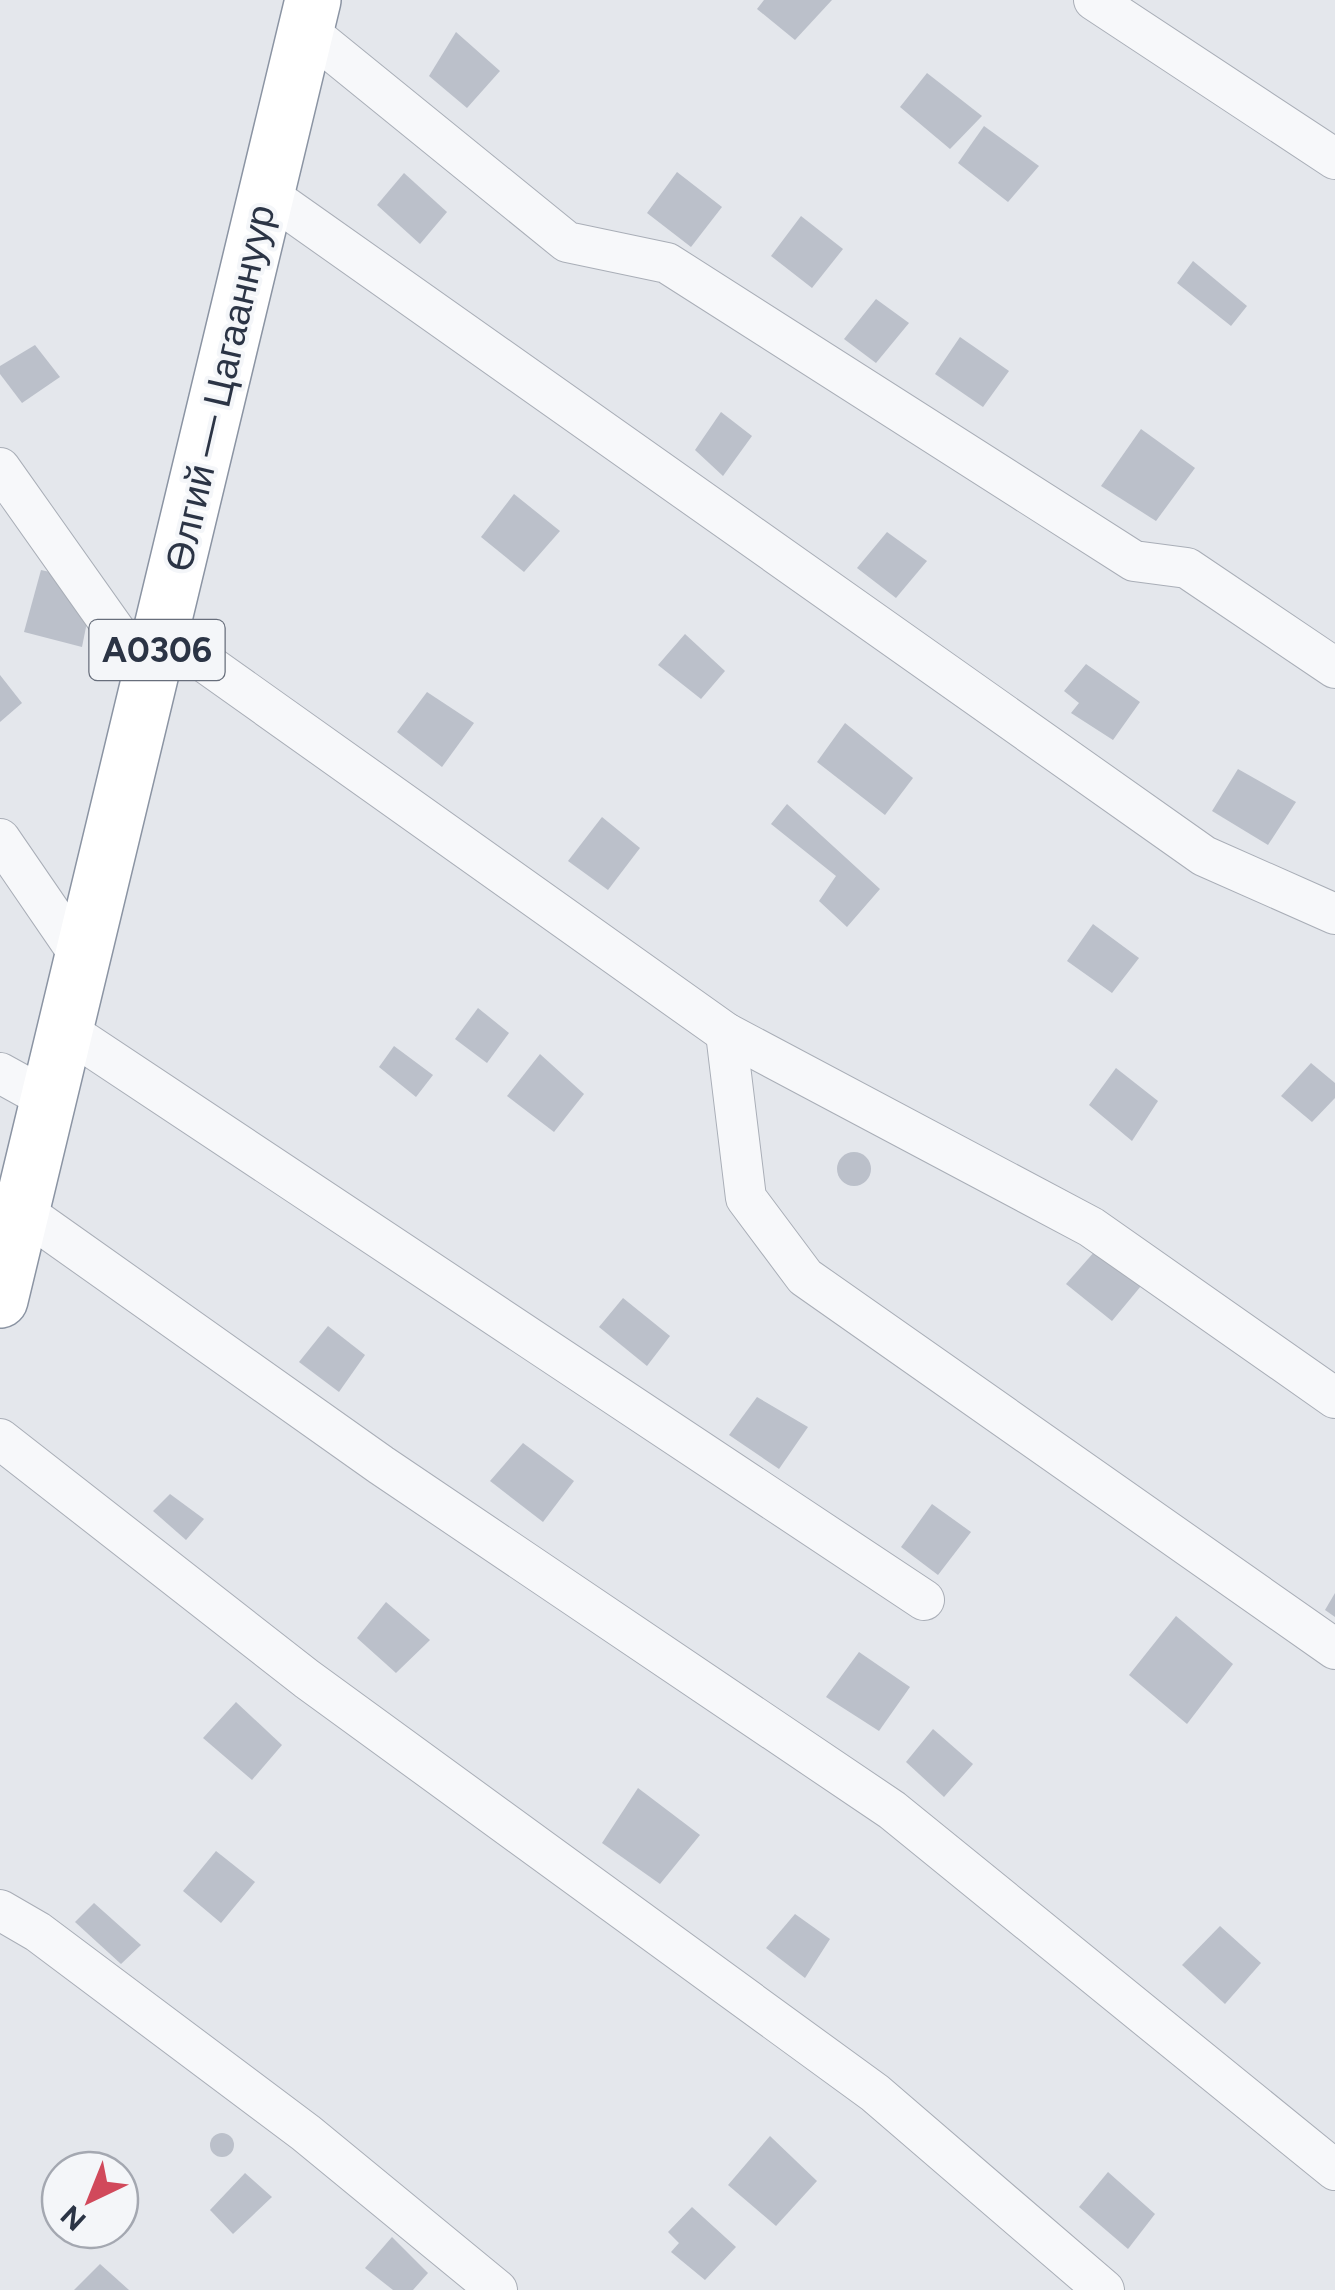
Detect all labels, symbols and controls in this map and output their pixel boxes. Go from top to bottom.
street label: Өлгий — Цагааннуур [155,200,285,576]
road number: A0306 [90,620,224,680]
north arrow [40,2150,140,2250]
text: N [53,2198,92,2238]

